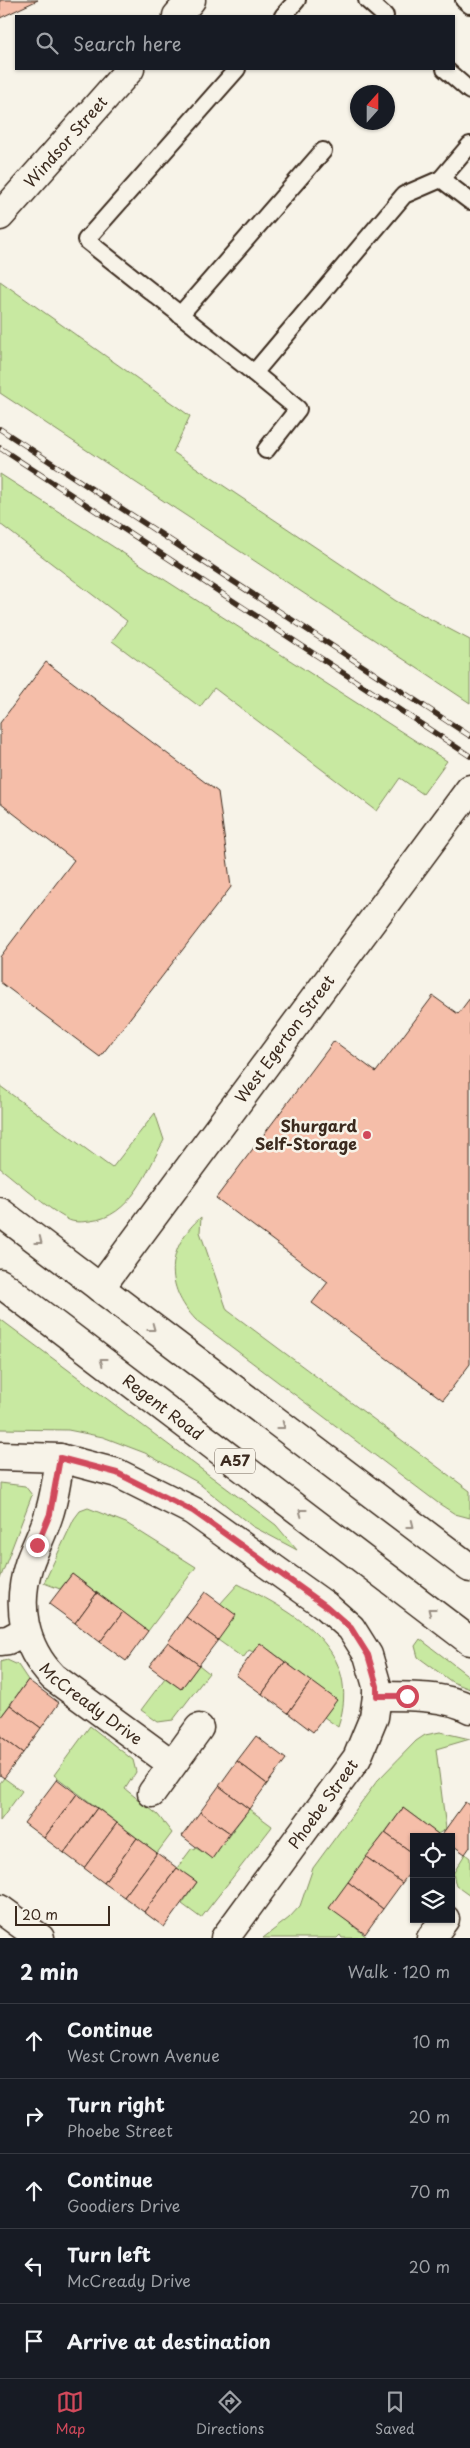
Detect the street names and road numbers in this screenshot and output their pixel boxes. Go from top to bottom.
street label: Windsor Street [18,90,112,192]
street label: West Egerton Street [228,969,340,1108]
street label: Regent Road [118,1368,209,1445]
road number: A57 [215,1448,255,1474]
street label: McCready Drive [34,1657,148,1750]
street label: Phoebe Street [281,1753,363,1853]

